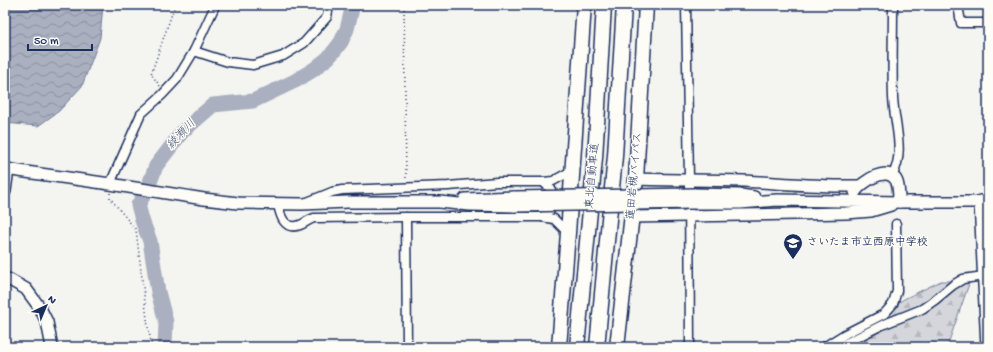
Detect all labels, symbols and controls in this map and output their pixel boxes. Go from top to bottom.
scale bar [28,26,92,52]
text: 50 m [34,35,59,49]
water label: 綾瀬川 [164,116,199,153]
street label: 蓮田岩槻バイパス [624,132,645,220]
street label: 東北自動車道 [583,143,602,209]
school or university icon: さいたま市立西原中学校 [782,232,804,260]
place label: さいたま市立西原中学校 [807,236,928,249]
north arrow [26,286,66,326]
text: N [45,293,58,307]

